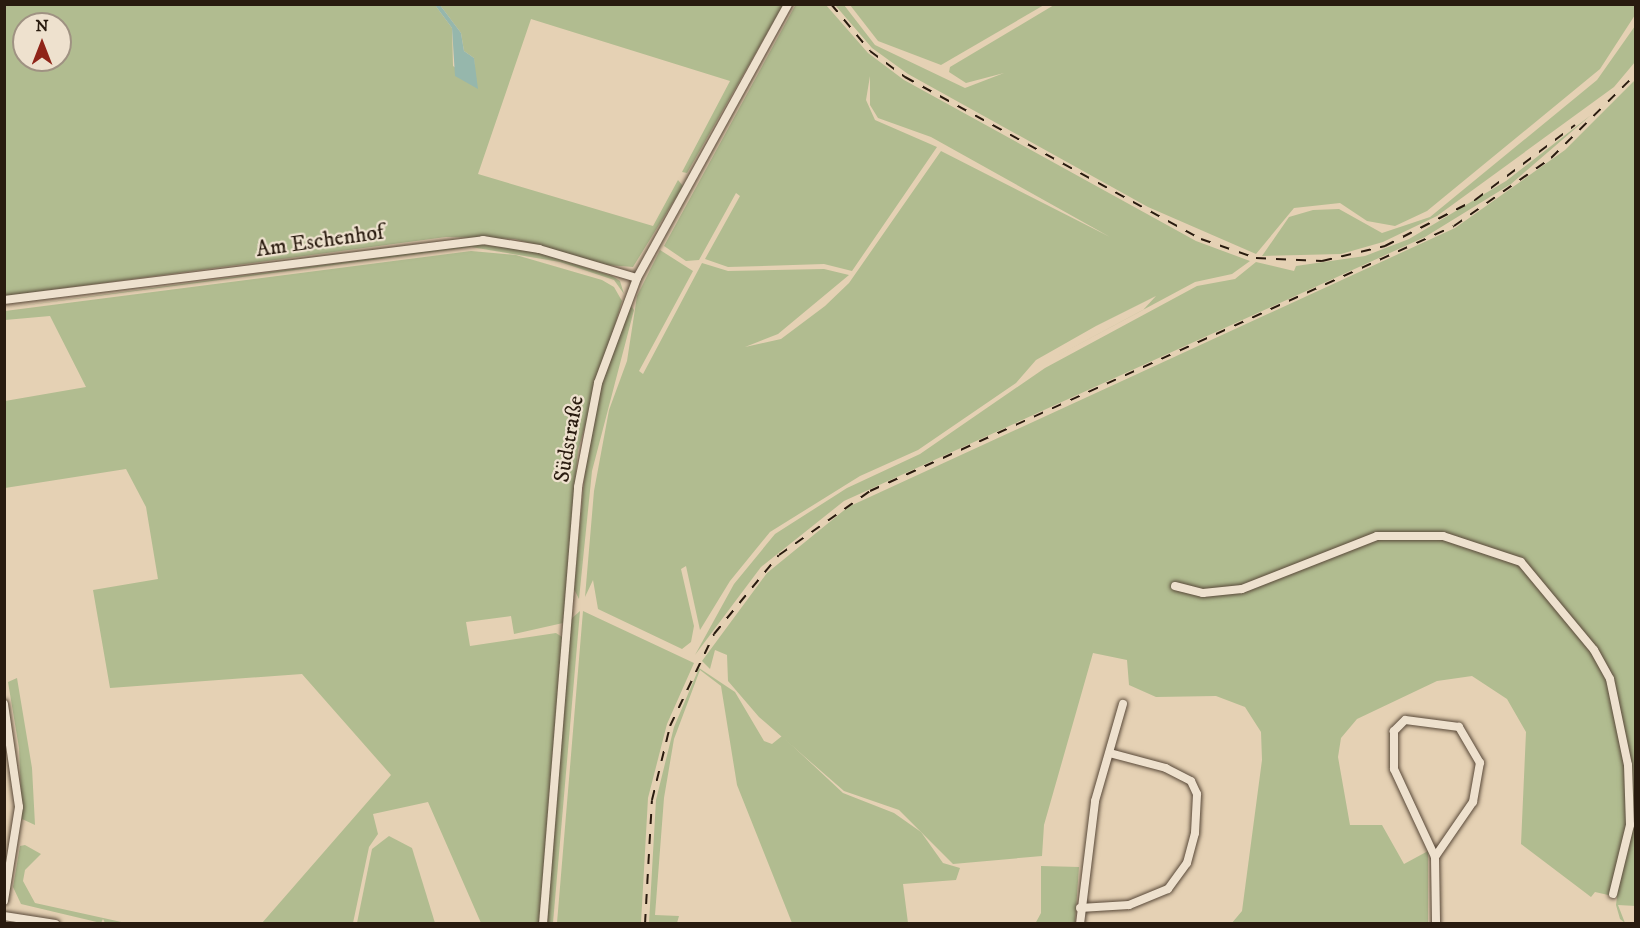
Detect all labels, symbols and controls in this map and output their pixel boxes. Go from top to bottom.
north arrow [12,12,72,72]
text: N [35,16,49,36]
street label: Am Eschenhof [254,219,386,263]
street label: Südstraße [548,394,590,484]

